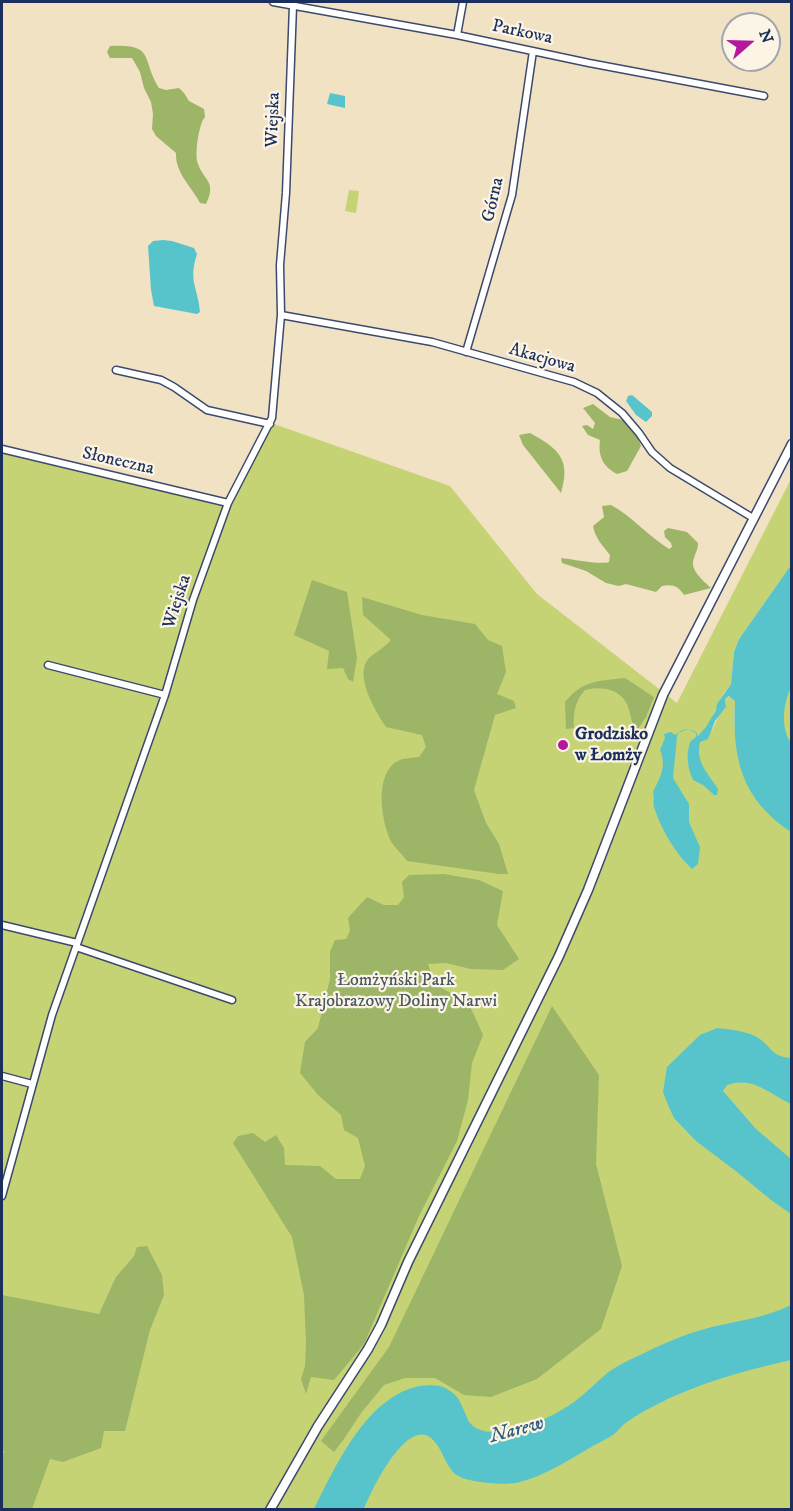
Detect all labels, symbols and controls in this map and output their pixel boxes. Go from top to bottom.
north arrow [721,12,781,72]
street label: Parkowa [490,16,554,50]
text: N [754,27,778,46]
street label: Wiejska [262,92,286,148]
street label: Górna [478,176,510,224]
street label: Akacjowa [506,339,578,379]
street label: Słoneczna [80,443,156,481]
street label: Wiejska [159,572,197,632]
place label: Grodzisko w Łomży [575,724,648,766]
marker: Grodzisko w Łomży [556,738,570,752]
park label: Łomżyński Park Krajobrazowy Doliny Narwi [295,970,497,1012]
water label: Narew [487,1412,547,1450]

